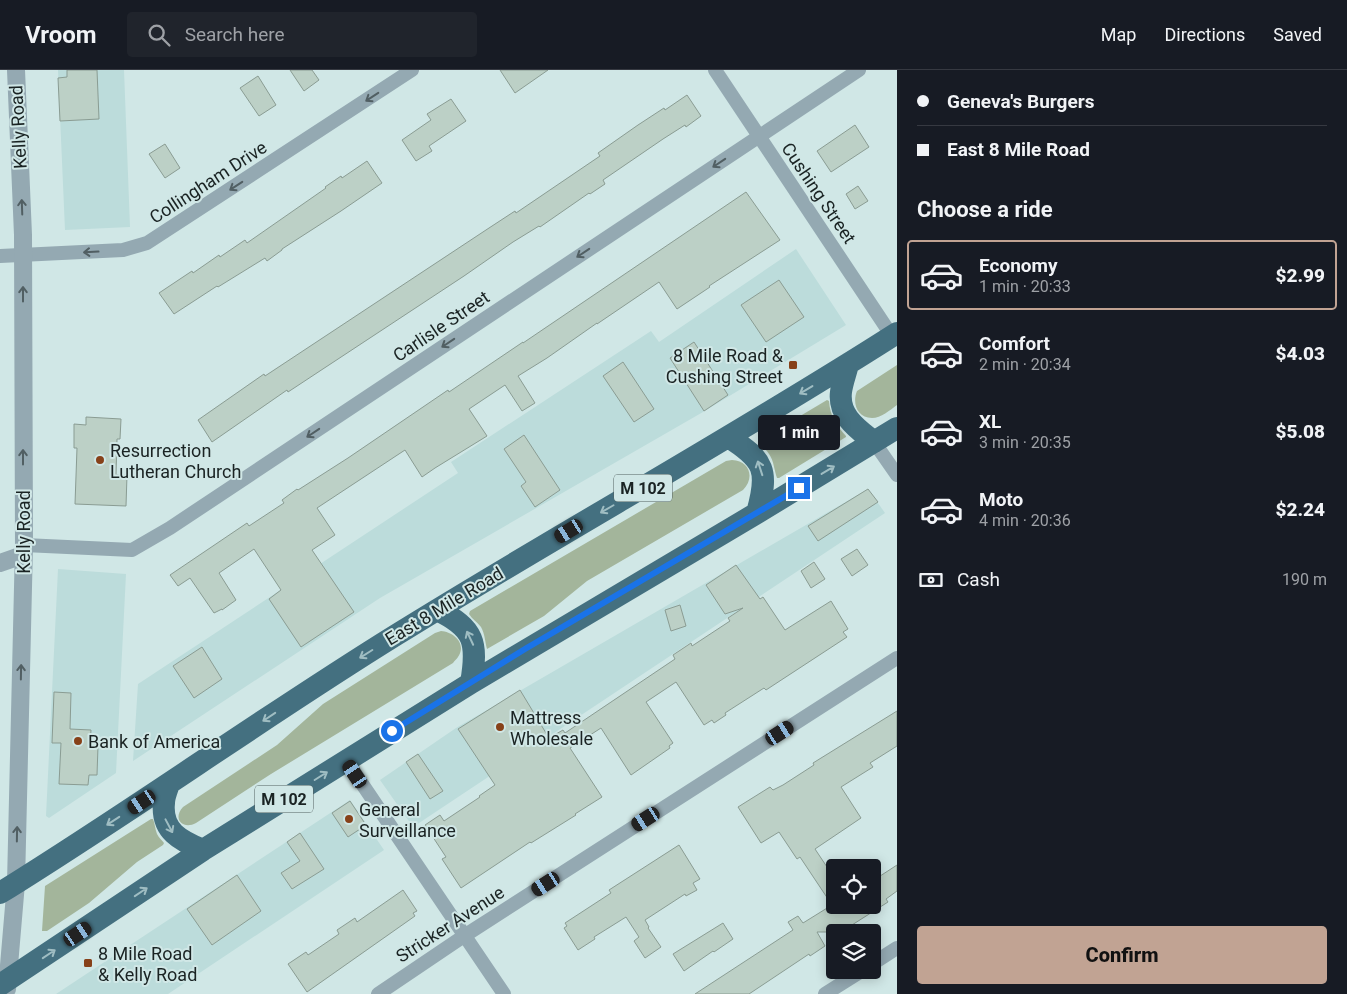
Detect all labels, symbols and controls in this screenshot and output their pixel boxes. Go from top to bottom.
search box [127,12,477,57]
text: Vroom [25,21,97,49]
icon: search [145,21,173,49]
text: Search here [185,23,285,46]
text: Map [1101,24,1136,45]
text: Directions [1164,24,1245,45]
text: Saved [1273,24,1322,45]
street label: Kelly Road [5,85,31,169]
text: Geneva's Burgers [947,90,1094,113]
one-way arrow [365,92,379,102]
street label: Collingham Drive [145,136,271,228]
text: East 8 Mile Road [947,138,1090,161]
street label: Cushing Street [778,139,861,248]
one-way arrow [712,158,726,168]
one-way arrow [229,181,243,191]
text: Choose a ride [917,197,1053,222]
one-way arrow [17,199,27,215]
one-way arrow [84,247,100,256]
one-way arrow [577,248,591,258]
icon: car [919,253,964,298]
text: Economy [979,254,1058,277]
text: $2.99 [1276,264,1325,287]
text: 1 min · 20:33 [979,277,1071,296]
one-way arrow [18,286,28,302]
street label: Carlisle Street [389,286,493,366]
icon: car [919,331,964,376]
text: Comfort [979,332,1050,355]
one-way arrow [441,338,455,348]
text: $4.03 [1276,342,1325,365]
place label: 8 Mile Road & Cushing Street [666,345,784,387]
text: 2 min · 20:34 [979,355,1071,374]
marker: 8 Mile Road & Cushing Street [787,359,799,371]
one-way arrow [800,385,814,395]
icon: car [919,409,964,454]
text: XL [979,410,1001,433]
callout: 1 min [758,416,840,450]
text: $5.08 [1276,420,1325,443]
text: 1 min [779,423,819,442]
one-way arrow [306,428,320,438]
text: 3 min · 20:35 [979,433,1071,452]
place label: Resurrection Lutheran Church [110,440,241,482]
one-way arrow [18,449,28,465]
marker: Resurrection Lutheran Church [94,454,106,466]
one-way arrow [754,461,764,477]
one-way arrow [821,464,835,474]
road number: M 102 [614,474,672,502]
route end [788,477,810,499]
icon: car [919,487,964,532]
text: Moto [979,488,1023,511]
street label: Kelly Road [13,490,34,574]
text: $2.24 [1276,498,1325,521]
one-way arrow [599,504,614,514]
text: 4 min · 20:36 [979,511,1071,530]
car [552,517,585,545]
street label: East 8 Mile Road [381,562,507,650]
icon: cash [917,566,945,594]
text: Cash [957,568,1000,591]
text: 190 m [1282,570,1327,589]
one-way arrow [465,631,475,646]
one-way arrow [359,649,373,659]
one-way arrow [16,664,26,680]
place label: Mattress Wholesale [510,707,593,749]
one-way arrow [262,712,276,722]
car [763,719,796,747]
route start [381,720,403,742]
marker: Mattress Wholesale [494,721,506,733]
place label: Bank of America [88,731,220,752]
marker: Bank of America [72,735,84,747]
car [340,757,369,791]
one-way arrow [314,770,328,780]
road number: M 102 [255,786,313,812]
car [125,787,158,817]
place label: General Surveillance [359,799,456,841]
car [629,805,662,833]
marker: General Surveillance [343,813,355,825]
one-way arrow [107,816,121,826]
one-way arrow [164,818,174,833]
one-way arrow [12,826,22,842]
map controls [826,859,881,979]
button: locate [826,859,881,914]
car [529,870,562,898]
street label: Stricker Avenue [392,881,508,967]
one-way arrow [133,887,147,897]
car [61,919,94,949]
button: layers [826,924,881,979]
button: Confirm [917,926,1327,984]
place label: 8 Mile Road & Kelly Road [98,943,197,985]
one-way arrow [42,949,56,959]
marker: 8 Mile Road & Kelly Road [82,957,94,969]

